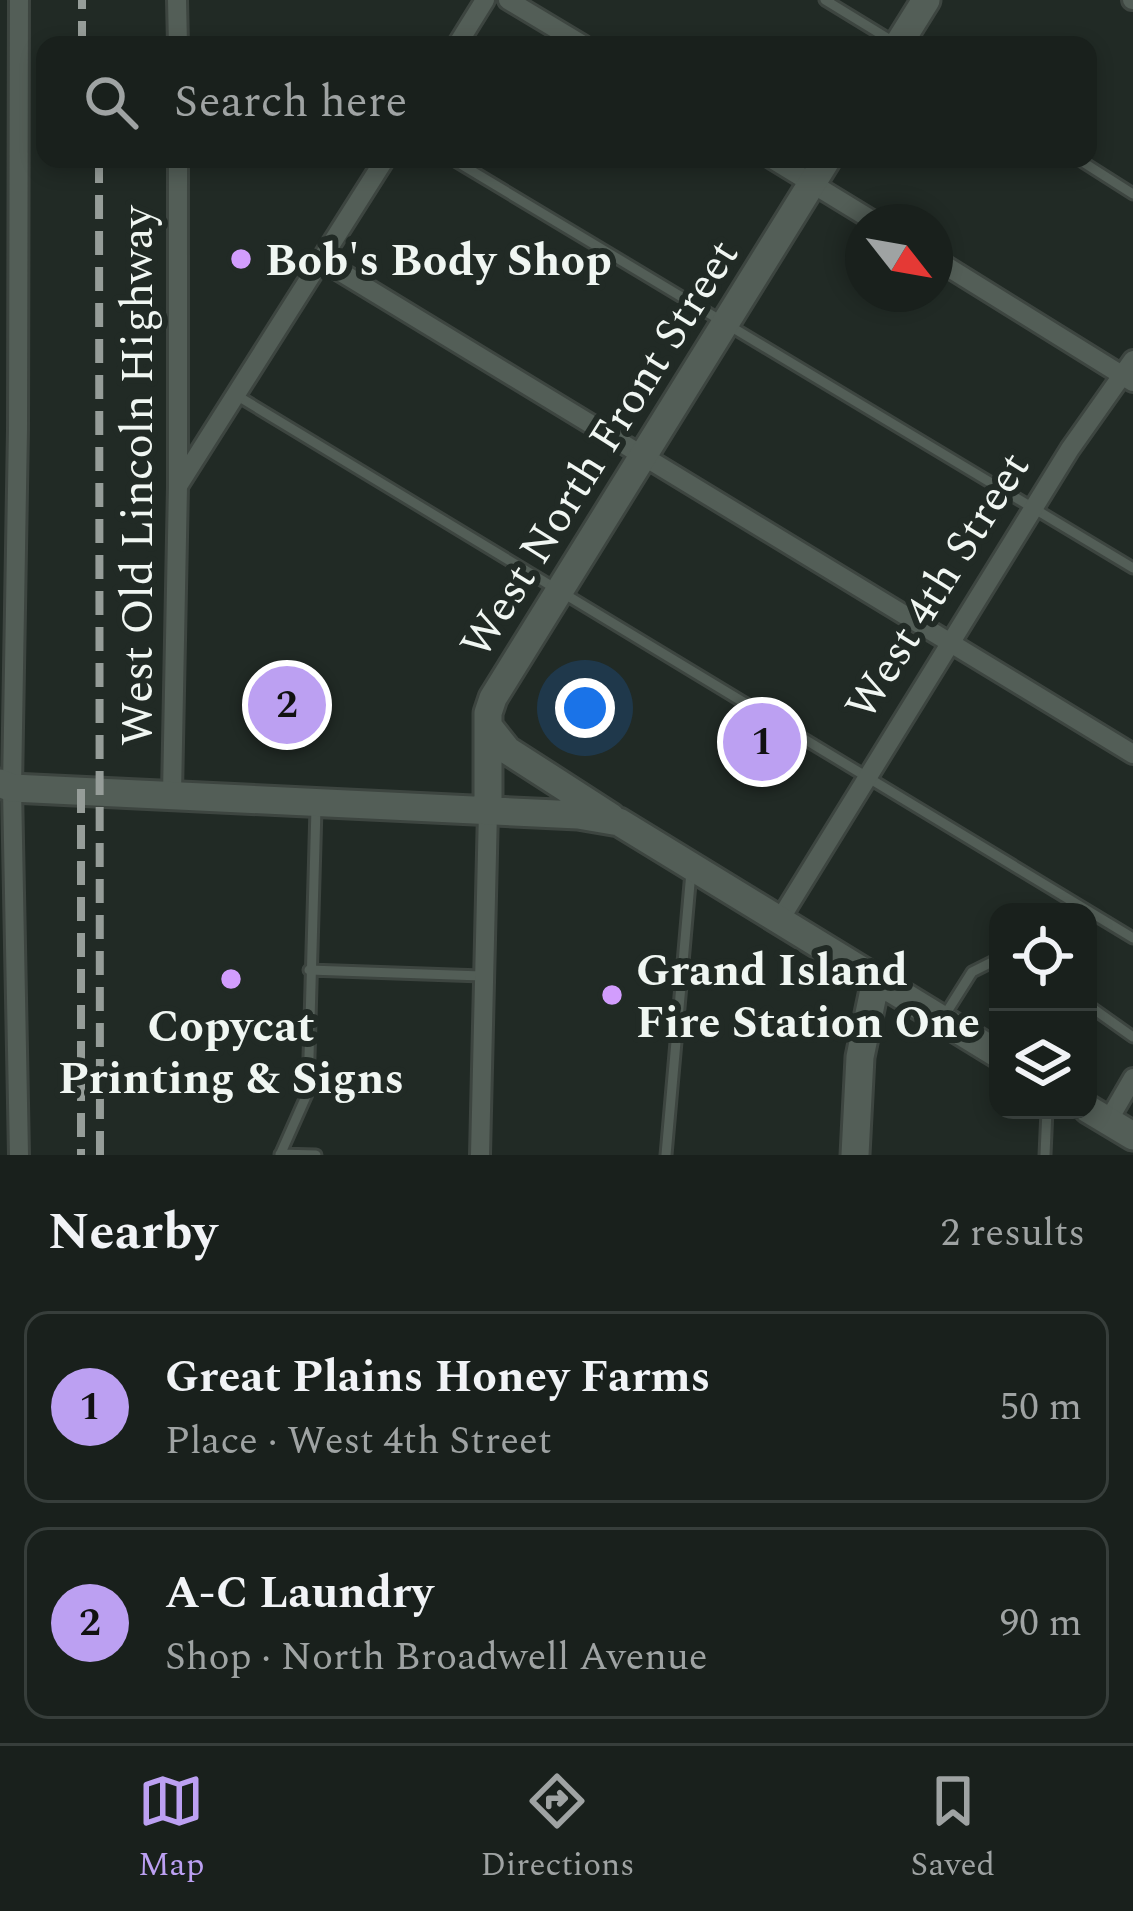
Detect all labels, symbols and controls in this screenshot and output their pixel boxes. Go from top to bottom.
search box [36,36,1097,168]
text: Search here [174,68,407,137]
icon: search [78,69,144,135]
north arrow [845,204,953,312]
street label: West Old Lincoln Highway [104,205,173,746]
street label: West North Front Street [443,226,757,672]
place label: Bob's Body Shop [265,227,612,296]
marker: Bob's Body Shop [228,246,254,272]
street label: West 4th Street [828,439,1048,734]
pin: 2 [248,660,326,750]
your location [555,678,615,738]
pin: 1 [723,697,801,787]
map controls [989,903,1097,1119]
button: locate [989,903,1097,1011]
place label: Grand Island Fire Station One [636,937,980,1058]
marker: Copycat Printing & Signs [218,966,244,992]
marker: Grand Island Fire Station One [599,982,625,1008]
place label: Copycat Printing & Signs [58,993,404,1114]
button: layers [989,1011,1097,1119]
text: Nearby [48,1194,217,1272]
text: 2 results [941,1204,1085,1263]
text: Great Plains Honey Farms [165,1343,711,1412]
text: 1 [79,1378,101,1437]
text: 50 m [1000,1378,1082,1437]
text: Place · West 4th Street [165,1412,552,1471]
text: A-C Laundry [165,1559,433,1628]
text: 2 [79,1594,101,1653]
text: 90 m [1000,1594,1082,1653]
text: Shop · North Broadwell Avenue [165,1628,708,1687]
tab: Map [138,1768,204,1890]
tab: Directions [480,1768,634,1890]
tab: Saved [910,1768,995,1890]

